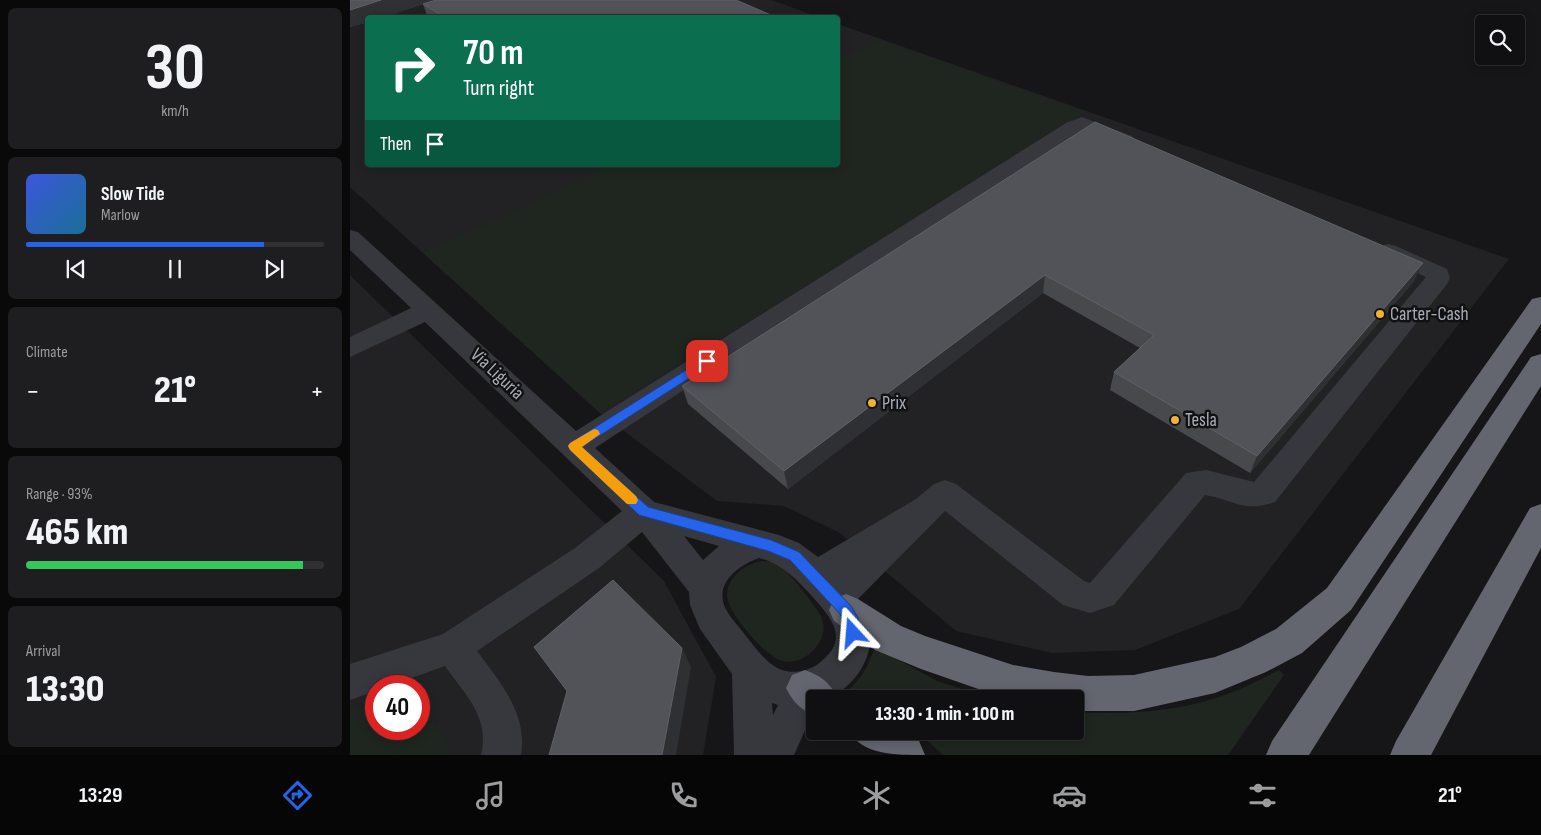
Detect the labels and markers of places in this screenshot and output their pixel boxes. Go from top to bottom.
place label: Carter-Cash [1390,303,1469,326]
marker: Carter-Cash [1374,308,1386,320]
pin [686,340,728,382]
place label: Prix [882,392,906,415]
marker: Prix [866,397,878,409]
place label: Tesla [1185,409,1217,432]
marker: Tesla [1169,414,1181,426]

